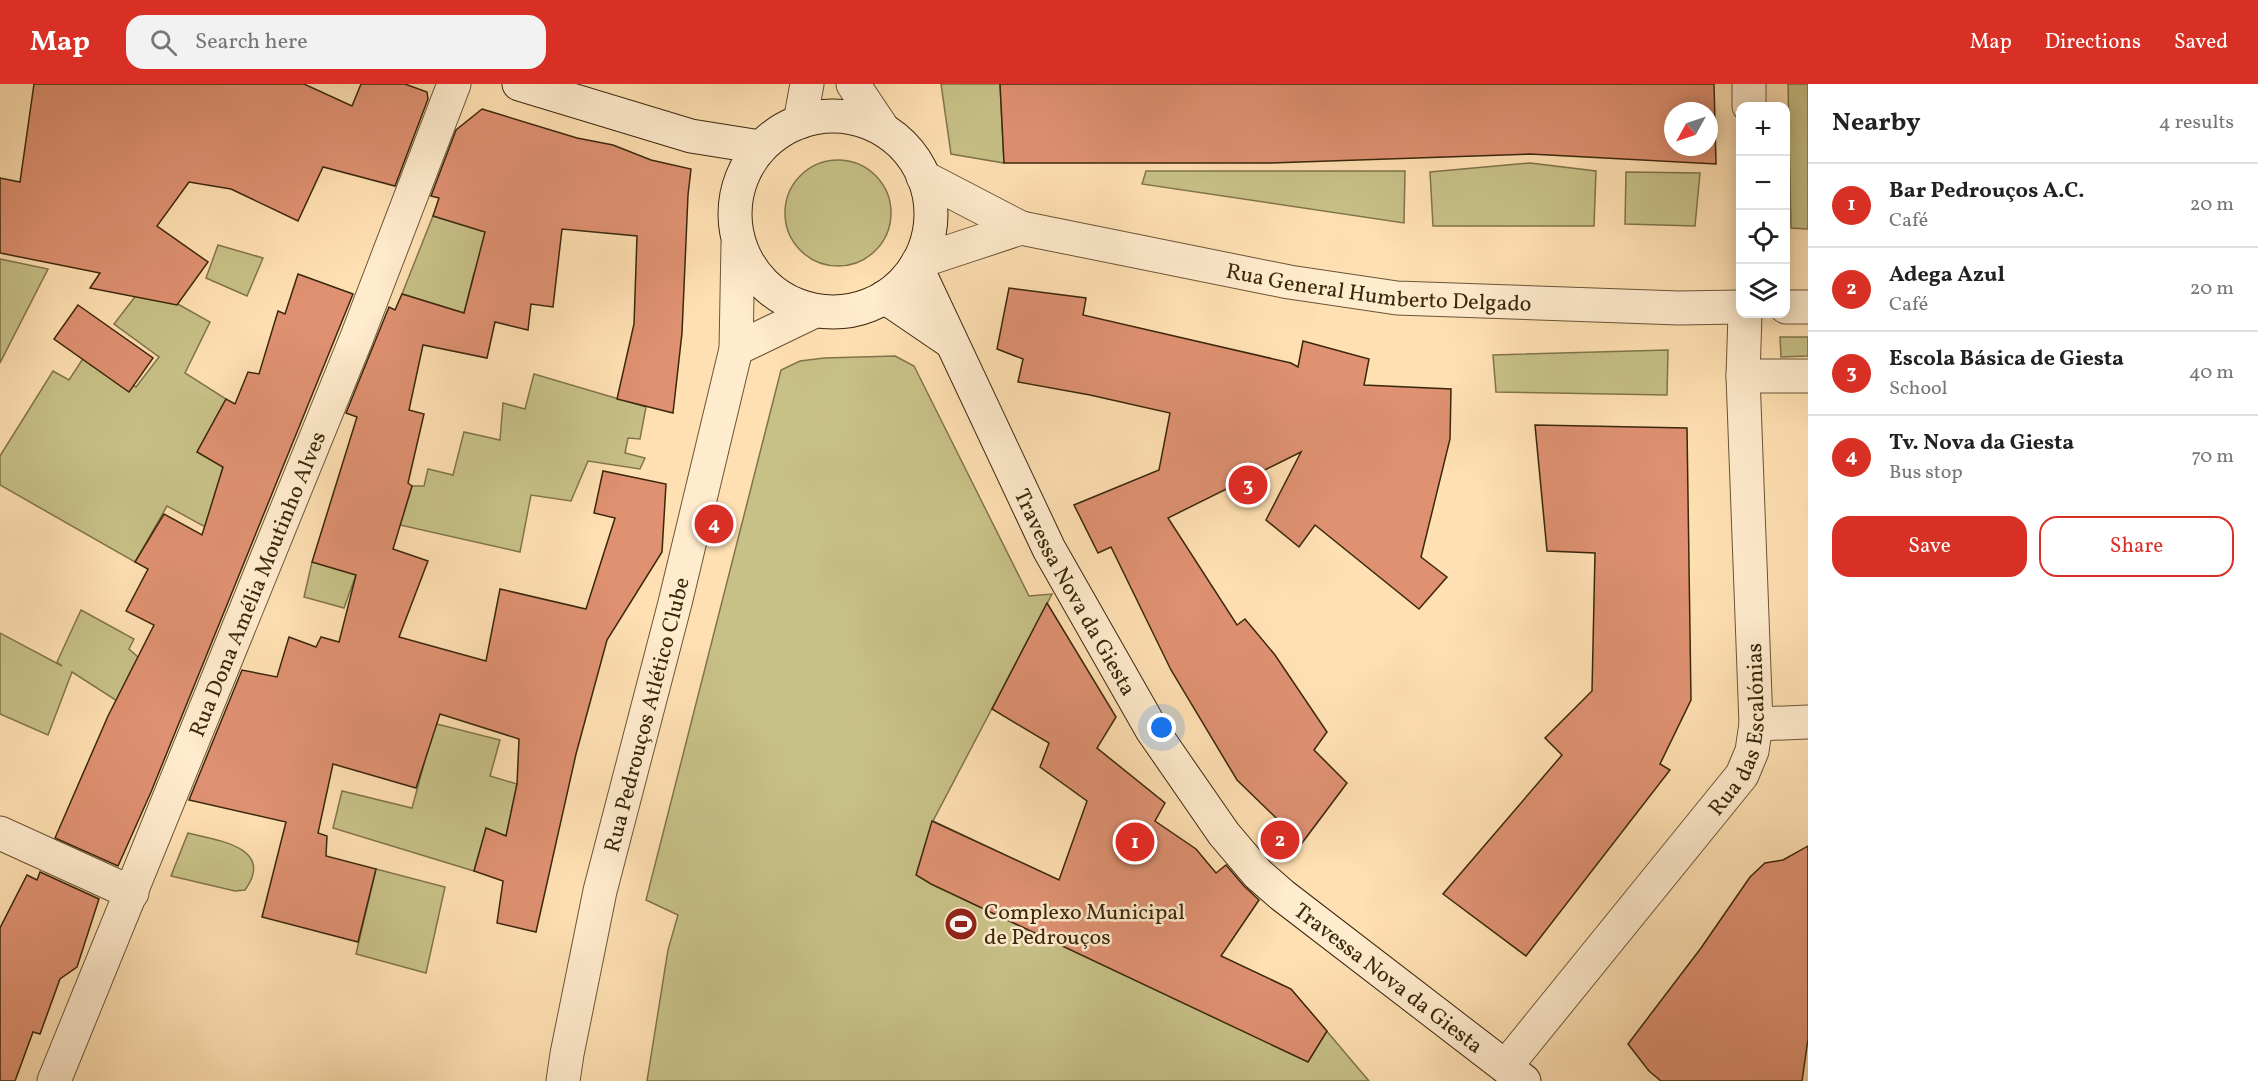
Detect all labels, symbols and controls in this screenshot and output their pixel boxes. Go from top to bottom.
search box [126,15,546,69]
text: Map [30,23,90,62]
icon: search [147,26,180,59]
text: Search here [195,27,308,58]
text: Map [1970,28,2012,57]
text: Directions [2045,28,2141,57]
text: Saved [2174,28,2228,57]
north arrow [1664,102,1718,156]
map controls [1736,102,1790,318]
button: + [1736,102,1790,156]
text: Nearby [1832,105,1921,141]
text: 4 results [2159,109,2234,137]
button: − [1736,156,1790,210]
text: Bar Pedrouços A.C. [1889,176,2085,207]
text: 1 [1847,191,1856,219]
text: 20 m [2190,191,2234,219]
text: Café [1889,207,1928,235]
button: locate [1736,210,1790,264]
street label: Rua General Humberto Delgado [1223,257,1532,321]
text: Adega Azul [1889,260,2005,291]
button: layers [1736,264,1790,318]
text: 2 [1846,275,1857,303]
text: 20 m [2190,275,2234,303]
text: Café [1889,291,1928,319]
text: Escola Básica de Giesta [1889,344,2124,375]
text: 3 [1846,359,1857,387]
text: 40 m [2189,359,2234,387]
text: School [1889,375,1947,403]
street label: Rua Dona Amélia Moutinho Alves [183,427,335,742]
text: Tv. Nova da Giesta [1889,428,2074,459]
text: 4 [1845,443,1858,471]
text: 70 m [2191,443,2234,471]
text: Bus stop [1889,459,1963,487]
pin: 3 [1228,462,1268,508]
street label: Travessa Nova da Giesta [1005,484,1142,702]
pin: 4 [694,502,734,546]
button: Save [1832,516,2027,577]
button: Share [2039,516,2234,577]
street label: Rua Pedrouços Atlético Clube [598,574,699,856]
street label: Rua das Escalónias [1702,642,1774,823]
your location [1147,713,1176,742]
pin: 2 [1260,818,1300,862]
pin: 1 [1116,820,1154,864]
street label: Travessa Nova da Giesta [1286,897,1489,1062]
place label: Complexo Municipal de Pedrouços [984,898,1185,954]
sports icon: Complexo Municipal de Pedrouços [943,906,979,942]

